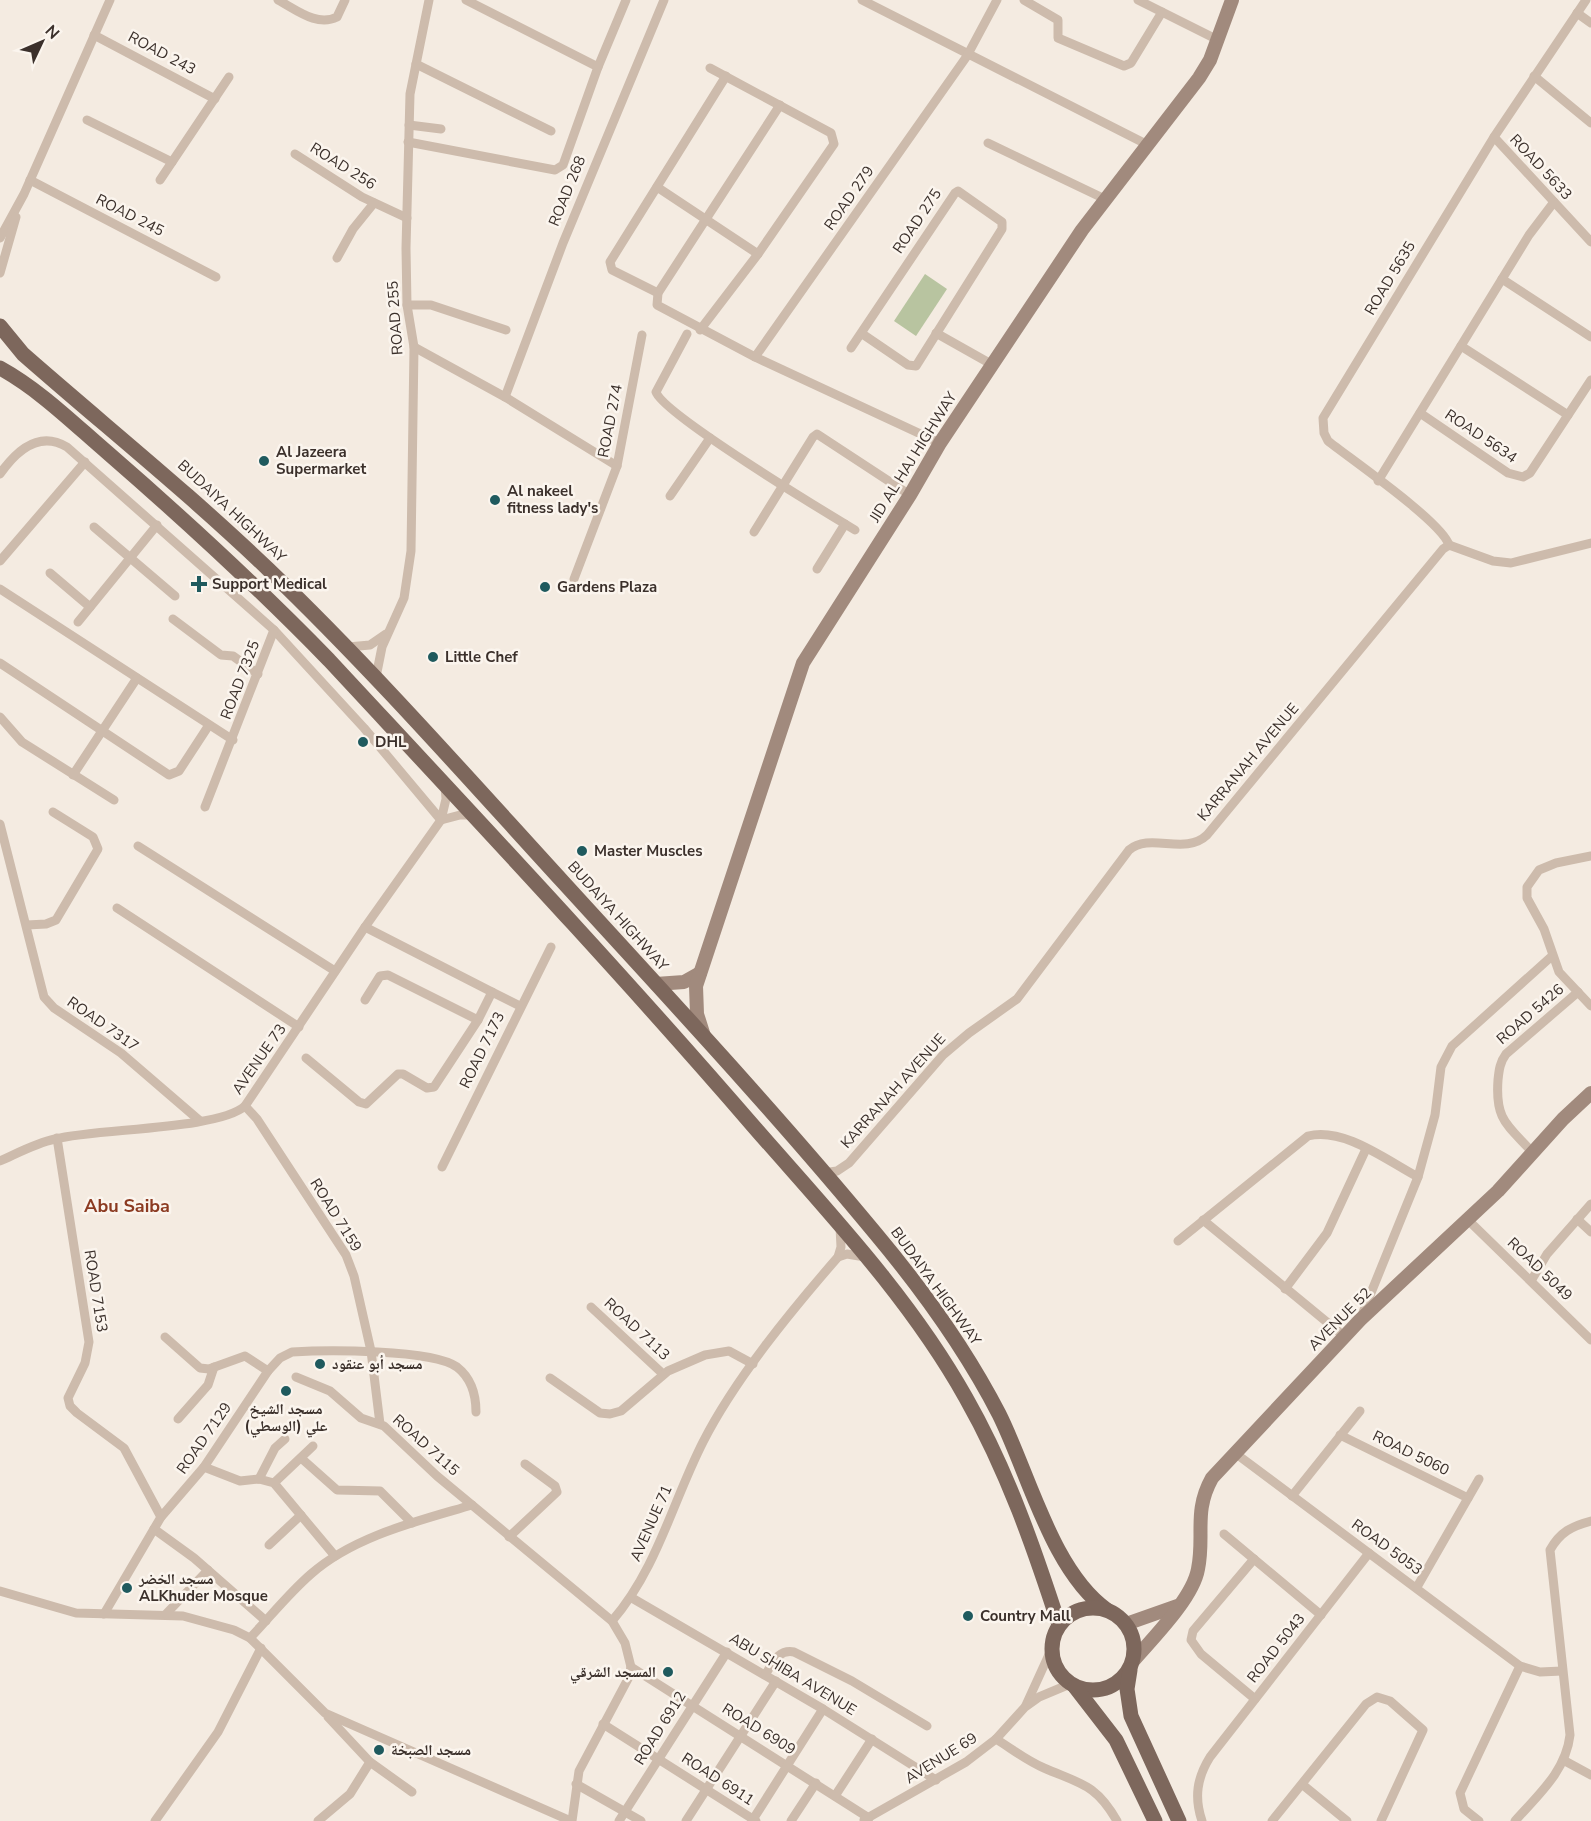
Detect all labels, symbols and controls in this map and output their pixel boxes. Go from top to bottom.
north arrow [12,12,72,72]
text: N [40,20,64,44]
street label: ROAD 243 [125,27,199,79]
street label: ROAD 5633 [1505,130,1577,204]
street label: ROAD 256 [306,138,380,194]
street label: ROAD 268 [544,153,590,229]
street label: ROAD 279 [820,162,878,234]
street label: ROAD 275 [888,185,946,257]
street label: ROAD 245 [92,189,168,241]
street label: ROAD 5635 [1360,237,1420,319]
street label: ROAD 255 [382,280,408,356]
street label: ROAD 274 [593,383,627,459]
street label: JID AL HAJ HIGHWAY [864,387,962,527]
street label: ROAD 5634 [1441,404,1521,468]
place label: Al Jazeera Supermarket [276,442,366,479]
marker: Al Jazeera Supermarket [257,454,271,468]
street label: BUDAIYA HIGHWAY [173,455,291,567]
place label: Al nakeel fitness lady's [507,481,598,518]
marker: Al nakeel fitness lady's [488,493,502,507]
place label: Support Medical [212,574,327,594]
marker: Support Medical [190,575,208,593]
place label: Gardens Plaza [557,577,657,597]
marker: Gardens Plaza [538,580,552,594]
street label: ROAD 7325 [216,638,264,722]
place label: Little Chef [445,647,518,667]
marker: Little Chef [426,650,440,664]
street label: KARRANAH AVENUE [1193,699,1303,825]
place label: DHL [375,732,407,752]
marker: DHL [356,735,370,749]
place label: Master Muscles [594,841,702,861]
marker: Master Muscles [575,844,589,858]
street label: BUDAIYA HIGHWAY [563,857,674,976]
street label: ROAD 5426 [1492,979,1568,1049]
street label: ROAD 7317 [63,992,143,1056]
street label: ROAD 7173 [455,1008,509,1092]
street label: AVENUE 73 [227,1020,291,1098]
street label: KARRANAH AVENUE [836,1029,950,1153]
street label: ROAD 7159 [305,1174,367,1256]
district label: Abu Saiba [84,1194,170,1218]
street label: BUDAIYA HIGHWAY [886,1223,986,1350]
street label: ROAD 5049 [1503,1233,1577,1305]
street label: ROAD 7153 [80,1248,112,1334]
street label: AVENUE 52 [1304,1283,1376,1355]
street label: ROAD 7113 [600,1293,674,1365]
place label: مسجد أبو عنقود [332,1354,423,1374]
marker: مسجد أبو عنقود [313,1357,327,1371]
marker: مسجد الشيخ علي (الوسطي) [279,1384,293,1398]
street label: ROAD 7129 [172,1398,236,1478]
place label: مسجد الشيخ علي (الوسطي) [245,1399,328,1438]
street label: ROAD 7115 [388,1410,464,1480]
street label: ROAD 5060 [1369,1426,1453,1480]
street label: AVENUE 71 [625,1482,677,1564]
street label: ROAD 5053 [1347,1514,1427,1580]
place label: مسجد الخضر ALKhuder Mosque [138,1569,268,1606]
marker: مسجد الخضر ALKhuder Mosque [120,1581,134,1595]
place label: Country Mall [980,1606,1071,1626]
marker: Country Mall [961,1609,975,1623]
street label: ROAD 5043 [1243,1609,1309,1687]
street label: ABU SHIBA AVENUE [726,1628,860,1720]
place label: المسجد الشرقي [570,1662,656,1684]
marker: المسجد الشرقي [661,1665,675,1679]
street label: ROAD 6912 [629,1687,691,1769]
street label: ROAD 6909 [718,1698,800,1760]
street label: AVENUE 69 [901,1728,981,1788]
place label: مسجد الصبخة [391,1740,471,1760]
marker: مسجد الصبخة [372,1743,386,1757]
street label: ROAD 6911 [678,1748,758,1810]

